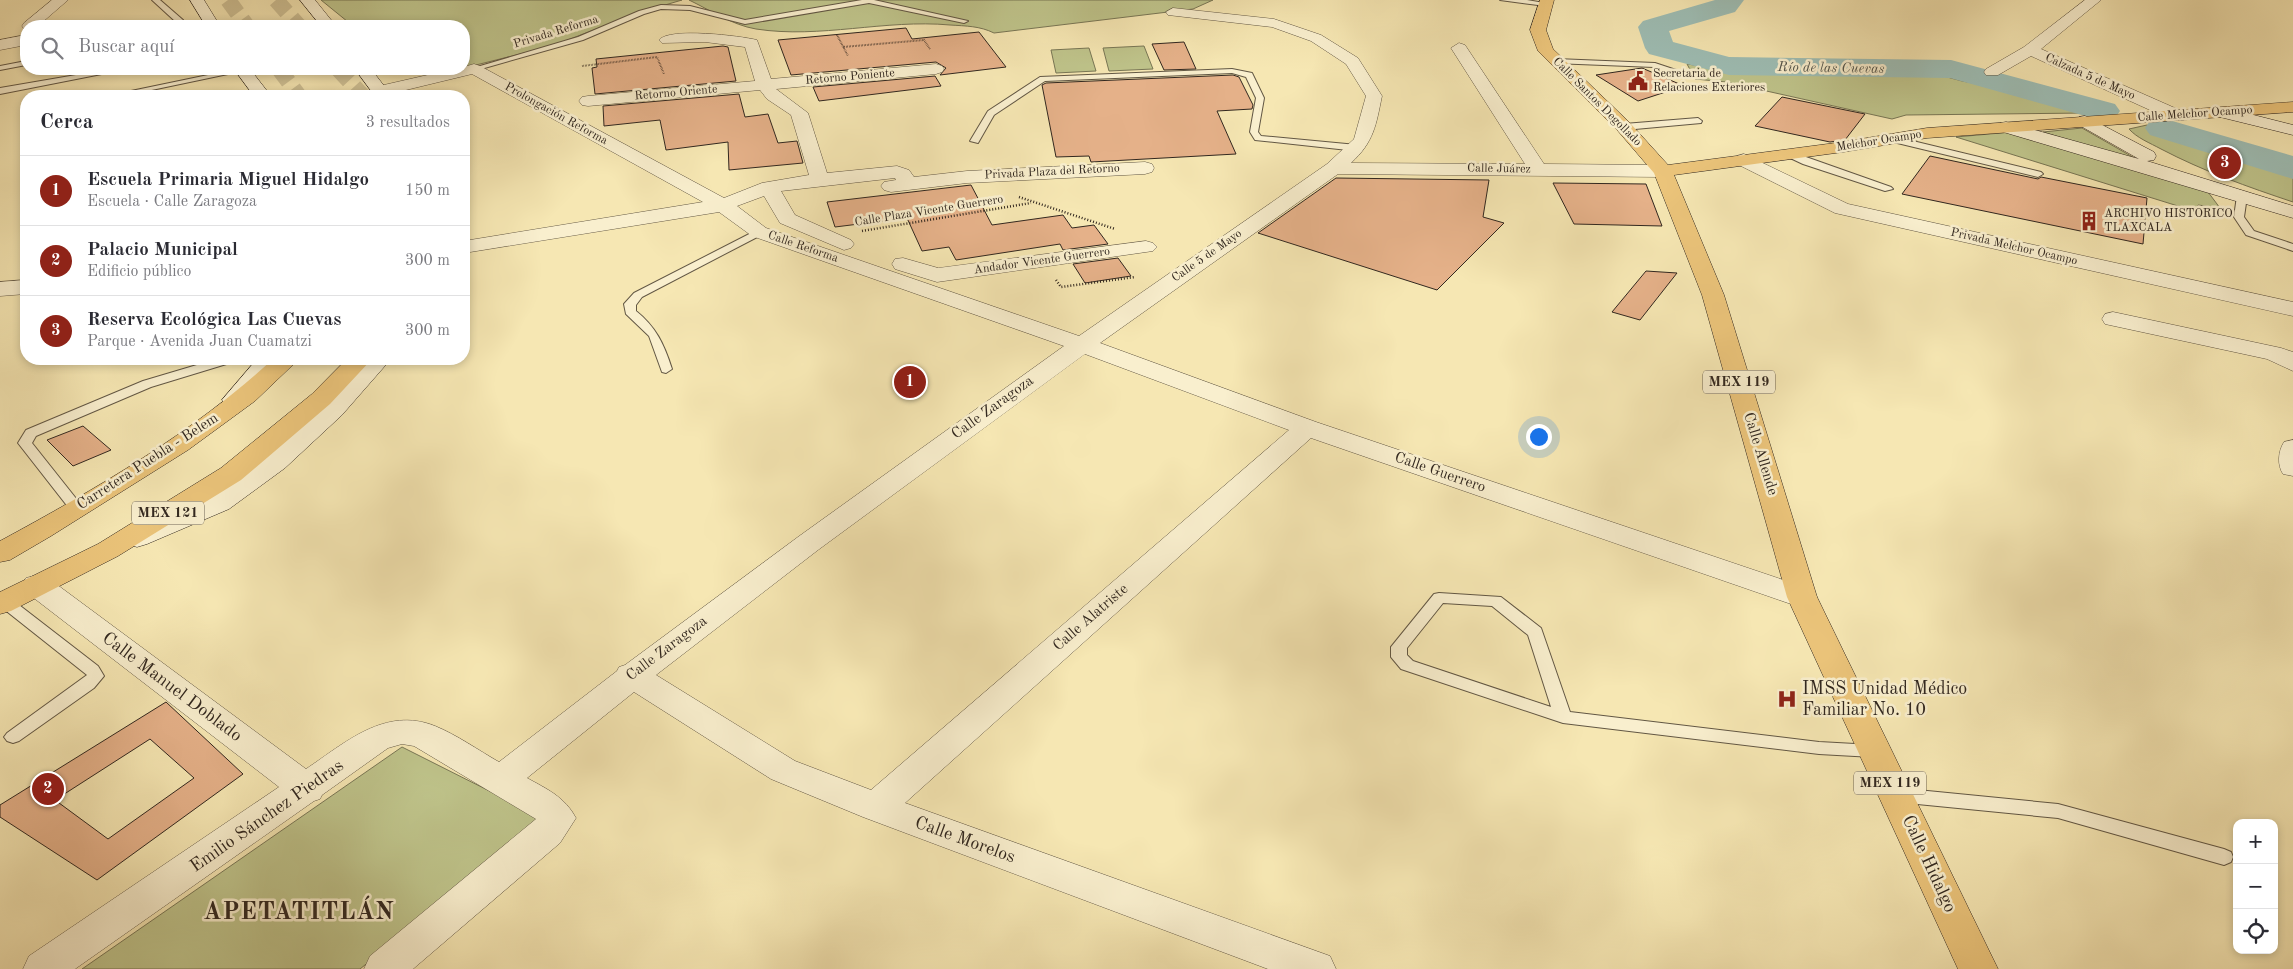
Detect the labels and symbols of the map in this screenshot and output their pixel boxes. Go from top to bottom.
street label: Privada Reforma [512,13,600,51]
street label: Calzada 5 de Mayo [2043,51,2137,102]
street label: Calle Santos Degollado [1550,55,1644,149]
water label: Río de las Cuevas [1777,60,1885,76]
street label: Retorno Poniente [805,67,896,87]
place label: Secretaria de Relaciones Exteriores [1653,68,1765,94]
public building icon: Secretaria de Relaciones Exteriores [1627,70,1649,92]
street label: Prolongación Reforma [502,81,610,147]
street label: Retorno Oriente [634,83,718,103]
street label: Calle Melchor Ocampo [2137,104,2253,124]
street label: Melchor Ocampo [1836,128,1922,154]
pin: 3 [2209,144,2241,182]
street label: Privada Plaza del Retorno [984,162,1120,182]
street label: Calle Juárez [1467,162,1531,176]
street label: Calle Plaza Vicente Guerrero [854,193,1004,229]
place label: ARCHIVO HISTORICO TLAXCALA [2104,208,2233,234]
building icon: ARCHIVO HISTORICO TLAXCALA [2078,210,2100,232]
street label: Calle 5 de Mayo [1169,227,1244,285]
street label: Privada Melchor Ocampo [1949,227,2079,267]
street label: Calle Reforma [766,229,840,265]
street label: Andador Vicente Guerrero [973,245,1111,277]
pin: 1 [894,363,926,401]
road number: MEX 119 [1703,371,1775,394]
street label: Calle Zaragoza [949,373,1037,443]
street label: Carretera Puebla - Belem [75,411,221,513]
street label: Calle Allende [1740,411,1780,497]
your location [1526,424,1552,450]
street label: Calle Guerrero [1393,450,1487,496]
road number: MEX 121 [132,502,204,524]
street label: Calle Alatriste [1051,582,1131,654]
street label: Calle Zaragoza [624,613,711,684]
street label: Calle Manuel Doblado [99,629,245,745]
place label: IMSS Unidad Médico Familiar No. 10 [1802,680,1967,719]
hospital icon: IMSS Unidad Médico Familiar No. 10 [1776,688,1798,710]
street label: Emilio Sánchez Piedras [187,756,347,876]
pin: 2 [32,770,64,808]
road number: MEX 119 [1854,771,1926,794]
street label: Calle Hidalgo [1899,813,1959,915]
street label: Calle Morelos [912,814,1018,867]
district label: APETATITLÁN [203,895,395,925]

